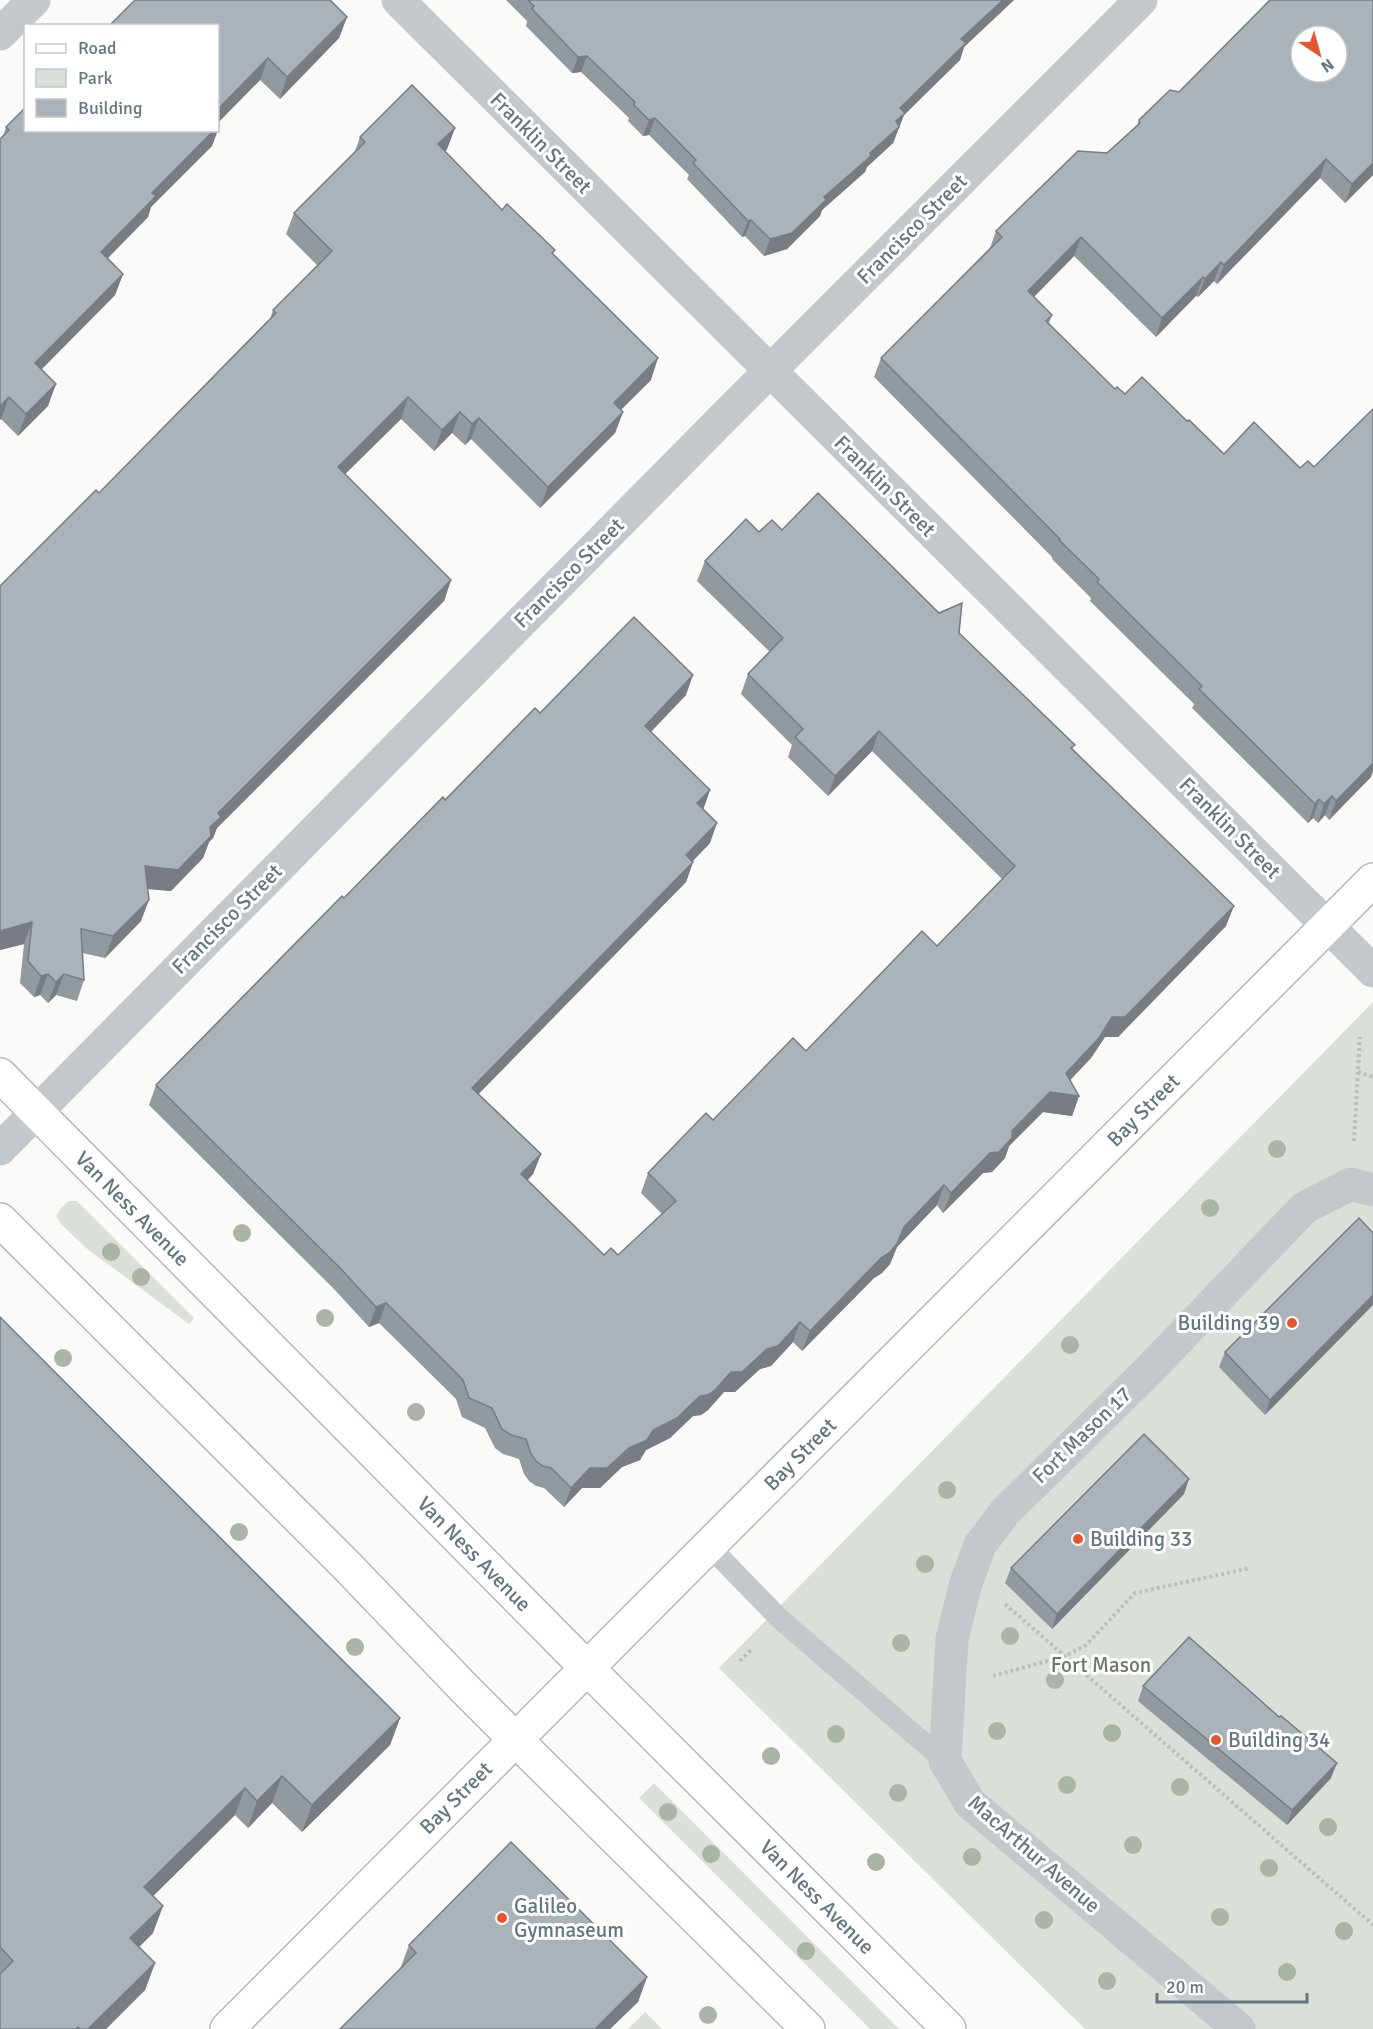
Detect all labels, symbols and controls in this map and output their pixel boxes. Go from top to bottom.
legend [24,24,219,132]
north arrow [1289,24,1349,84]
text: Road [78,37,117,59]
text: N [1317,54,1338,77]
text: Park [78,67,113,89]
street label: Franklin Street [485,87,597,199]
text: Building [78,97,142,119]
street label: Francisco Street [851,168,973,290]
street label: Franklin Street [829,430,941,542]
street label: Francisco Street [508,512,630,634]
street label: Franklin Street [1174,772,1286,884]
street label: Francisco Street [166,858,288,980]
street label: Bay Street [1102,1068,1185,1152]
street label: Van Ness Avenue [70,1146,195,1272]
place label: Building 39 [1178,1310,1280,1336]
marker: Building 39 [1285,1316,1299,1330]
street label: Fort Mason 17 [1027,1381,1137,1489]
street label: Bay Street [758,1412,842,1496]
street label: Van Ness Avenue [412,1491,537,1617]
place label: Building 33 [1090,1526,1192,1552]
marker: Building 33 [1071,1532,1085,1546]
park label: Fort Mason [1051,1652,1151,1678]
place label: Building 34 [1228,1727,1330,1753]
marker: Building 34 [1209,1733,1223,1747]
street label: Bay Street [414,1756,498,1840]
street label: MacArthur Avenue [963,1789,1105,1919]
street label: Van Ness Avenue [754,1834,880,1960]
place label: Galileo Gymnaseum [514,1893,624,1943]
marker: Galileo Gymnaseum [495,1911,509,1925]
scale bar [1157,1966,1307,2004]
text: 20 m [1166,1976,1204,1998]

